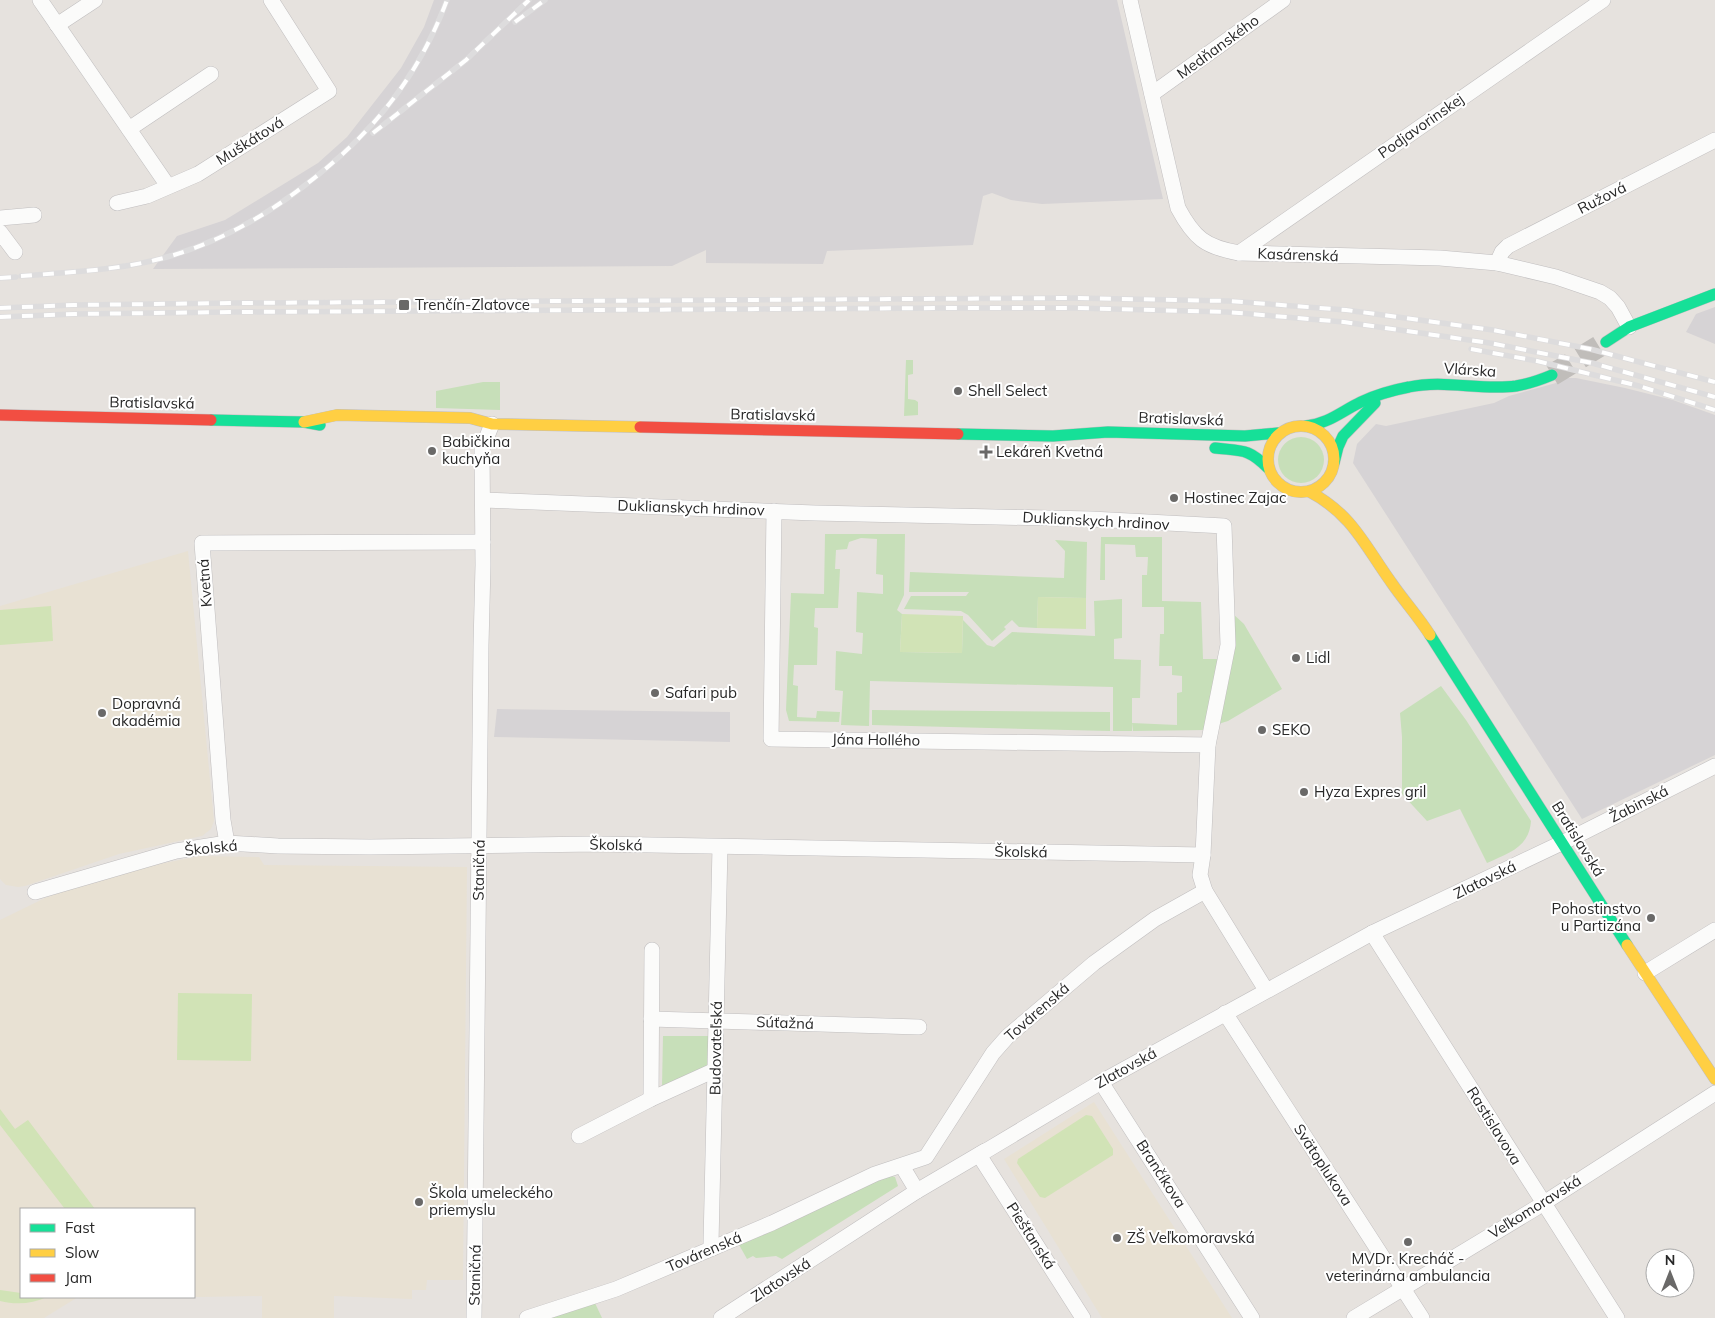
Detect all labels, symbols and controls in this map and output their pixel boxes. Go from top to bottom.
street label: Medňanského [1173,10,1263,83]
street label: Podjavorinskej [1374,89,1467,162]
street label: Muškátová [212,112,287,169]
street label: Ružová [1574,177,1629,218]
street label: Kasárenská [1257,244,1339,265]
place label: Trenčín-Zlatovce [415,295,530,314]
marker: Trenčín-Zlatovce [397,298,411,312]
street label: Vlárska [1443,358,1497,381]
place label: Shell Select [968,381,1047,400]
marker: Shell Select [952,385,964,397]
street label: Bratislavská [109,392,195,413]
street label: Bratislavská [730,404,816,425]
street label: Bratislavská [1138,408,1224,429]
place label: Babičkina kuchyňa [442,432,510,468]
place label: Lekáreň Kvetná [996,442,1103,461]
marker: Babičkina kuchyňa [426,445,438,457]
marker: Lekáreň Kvetná [980,446,992,458]
place label: Hostinec Zajac [1184,488,1286,507]
marker: Hostinec Zajac [1168,492,1180,504]
street label: Duklianskych hrdinov [617,495,765,520]
street label: Duklianskych hrdinov [1022,507,1170,534]
street label: Kvetná [193,558,216,608]
place label: Lidl [1306,648,1330,667]
marker: Lidl [1290,652,1302,664]
place label: Safari pub [665,683,737,702]
marker: Safari pub [649,687,661,699]
place label: Dopravná akadémia [112,694,181,730]
marker: Dopravná akadémia [96,707,108,719]
place label: SEKO [1272,720,1311,739]
marker: SEKO [1256,724,1268,736]
street label: Jána Hollého [832,729,920,750]
street label: Žabinská [1606,781,1671,826]
place label: Hyza Expres gril [1314,782,1426,801]
marker: Hyza Expres gril [1298,786,1310,798]
street label: Bratislavská [1548,798,1609,880]
street label: Školská [184,835,238,860]
street label: Školská [589,835,643,854]
street label: Staničná [468,839,489,901]
street label: Školská [994,842,1048,861]
street label: Zlatovská [1450,856,1519,903]
place label: Pohostinstvo u Partizána [1552,899,1641,935]
marker: Pohostinstvo u Partizána [1645,912,1657,924]
street label: Továrenská [1000,978,1073,1045]
street label: Budovateľská [705,1001,726,1095]
street label: Súťažná [756,1012,814,1033]
street label: Zlatovská [1092,1043,1160,1092]
street label: Rastislavova [1463,1083,1526,1168]
street label: Svätoplukova [1290,1120,1357,1209]
street label: Brančíkova [1132,1136,1190,1211]
street label: Veľkomoravská [1485,1171,1585,1243]
place label: Škola umeleckého priemyslu [429,1183,553,1219]
marker: Škola umeleckého priemyslu [413,1196,425,1208]
street label: Piešťanská [1003,1199,1060,1273]
legend [20,1208,195,1298]
text: Fast [65,1218,95,1237]
street label: Továrenská [663,1227,744,1276]
place label: ZŠ Veľkomoravská [1127,1228,1255,1247]
marker: ZŠ Veľkomoravská [1111,1232,1123,1244]
marker: MVDr. Krecháč - veterinárna ambulancia [1402,1236,1414,1248]
text: Slow [65,1243,99,1262]
street label: Staničná [464,1244,485,1306]
north arrow [1645,1248,1695,1298]
place label: MVDr. Krecháč - veterinárna ambulancia [1326,1249,1490,1285]
text: N [1665,1251,1675,1269]
street label: Zlatovská [747,1253,814,1306]
text: Jam [65,1268,92,1287]

